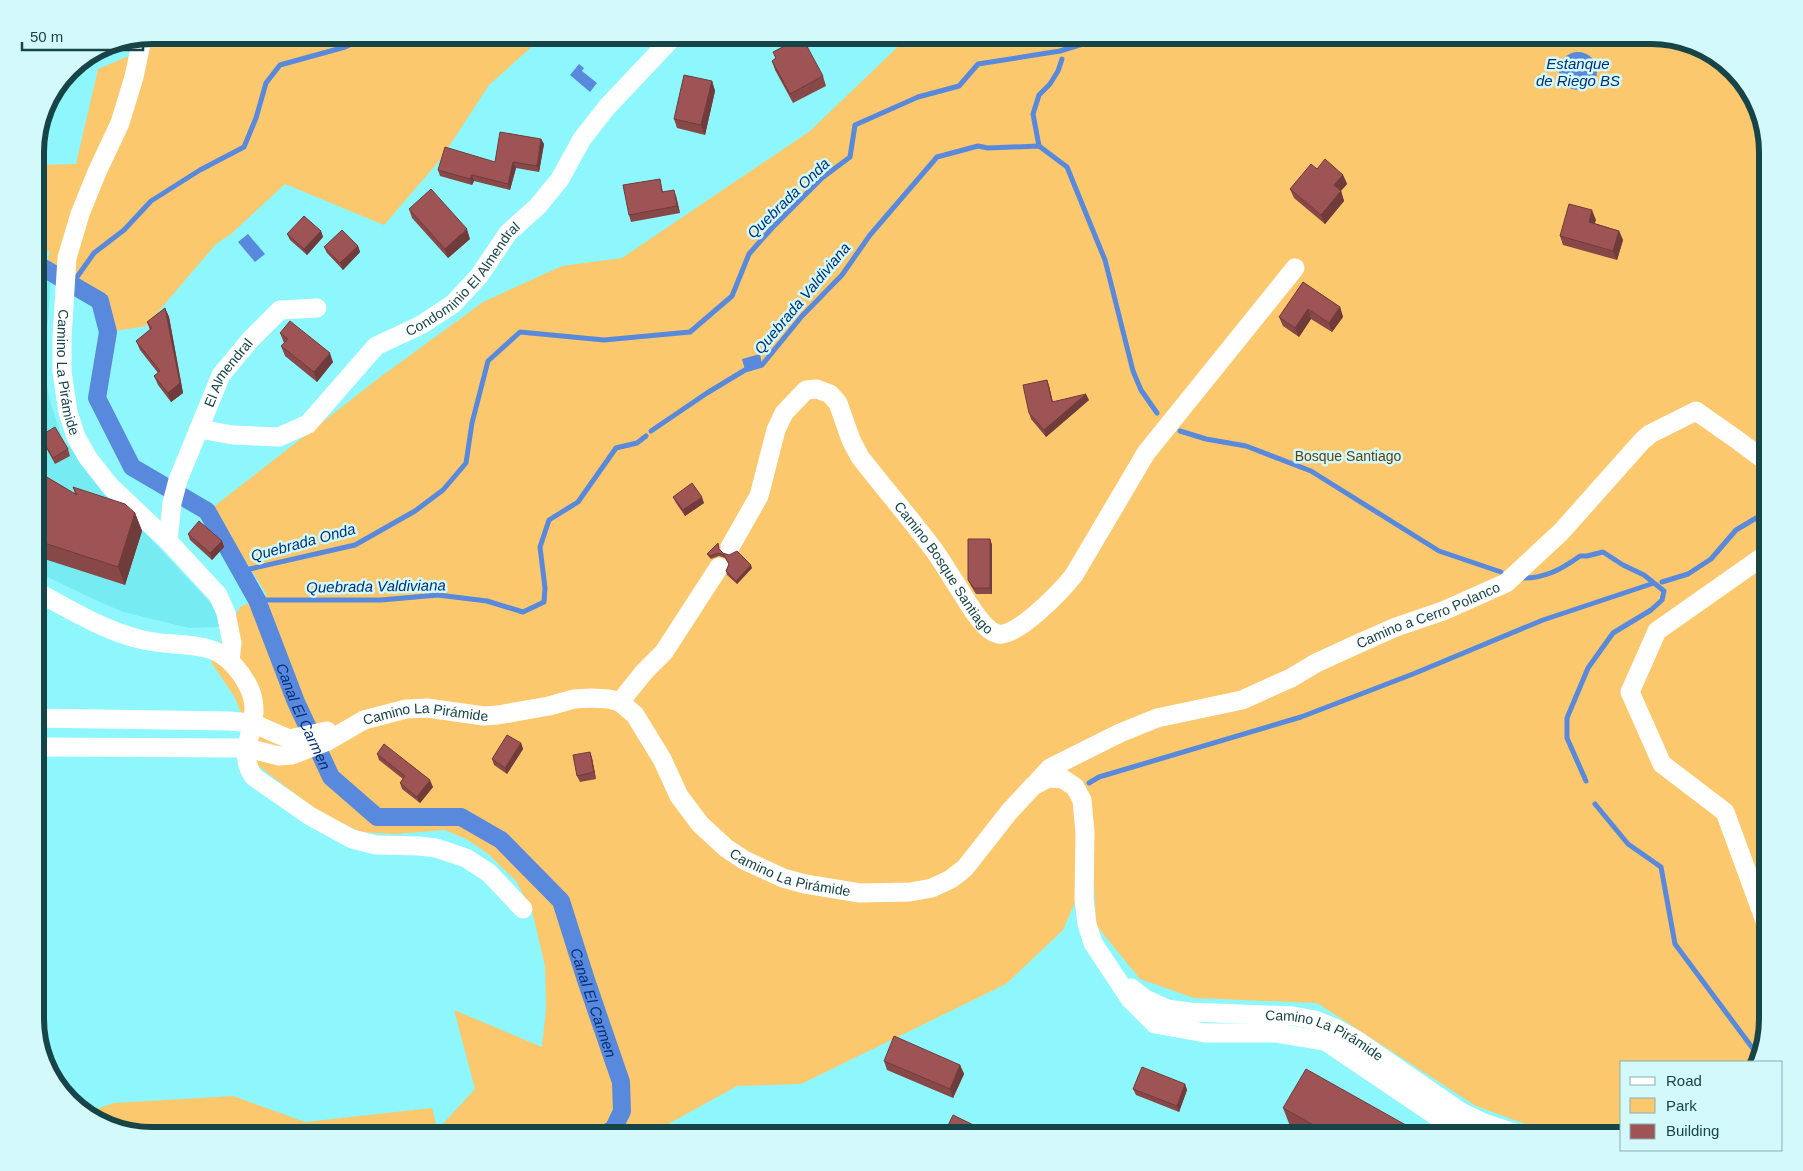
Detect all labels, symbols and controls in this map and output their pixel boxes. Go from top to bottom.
scale bar [22,20,144,52]
text: 50 m [30,28,63,45]
water label: Estanque de Riego BS [1536,55,1620,89]
water label: Quebrada Onda [743,155,833,241]
street label: Condominio El Almendral [403,218,523,339]
water label: Quebrada Valdiviana [751,239,853,357]
street label: Camino La Pirámide [54,309,83,437]
street label: El Almendral [201,335,256,409]
park label: Bosque Santiago [1295,448,1402,464]
street label: Camino Bosque Santiago [891,498,997,638]
water label: Quebrada Onda [249,520,357,564]
water label: Quebrada Valdiviana [306,576,446,596]
street label: Camino a Cerro Polanco [1354,579,1502,652]
water label: Canal El Carmen [273,661,335,772]
street label: Camino La Pirámide [361,700,489,728]
street label: Camino La Pirámide [727,845,852,899]
water label: Canal El Carmen [568,946,620,1059]
street label: Camino La Pirámide [1265,1007,1387,1064]
legend [1620,1061,1783,1151]
text: Road [1666,1072,1702,1089]
text: Park [1666,1097,1697,1114]
text: Building [1666,1122,1719,1139]

